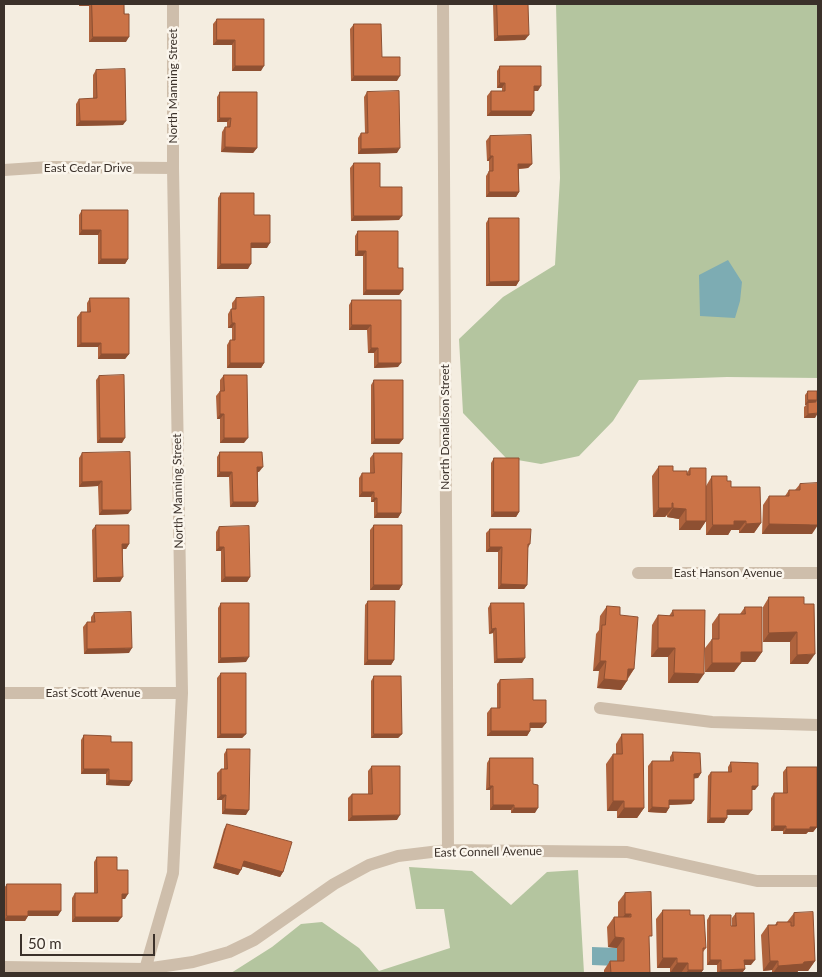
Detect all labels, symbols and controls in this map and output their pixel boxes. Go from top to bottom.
street label: North Manning Street [166,28,180,144]
street label: East Cedar Drive [44,161,132,175]
street label: North Donaldson Street [438,364,452,490]
street label: North Manning Street [170,433,186,549]
street label: East Hanson Avenue [674,566,782,580]
street label: East Scott Avenue [45,686,141,700]
street label: East Connell Avenue [434,844,542,860]
scale bar [22,924,158,956]
text: 50 m [28,934,62,952]

